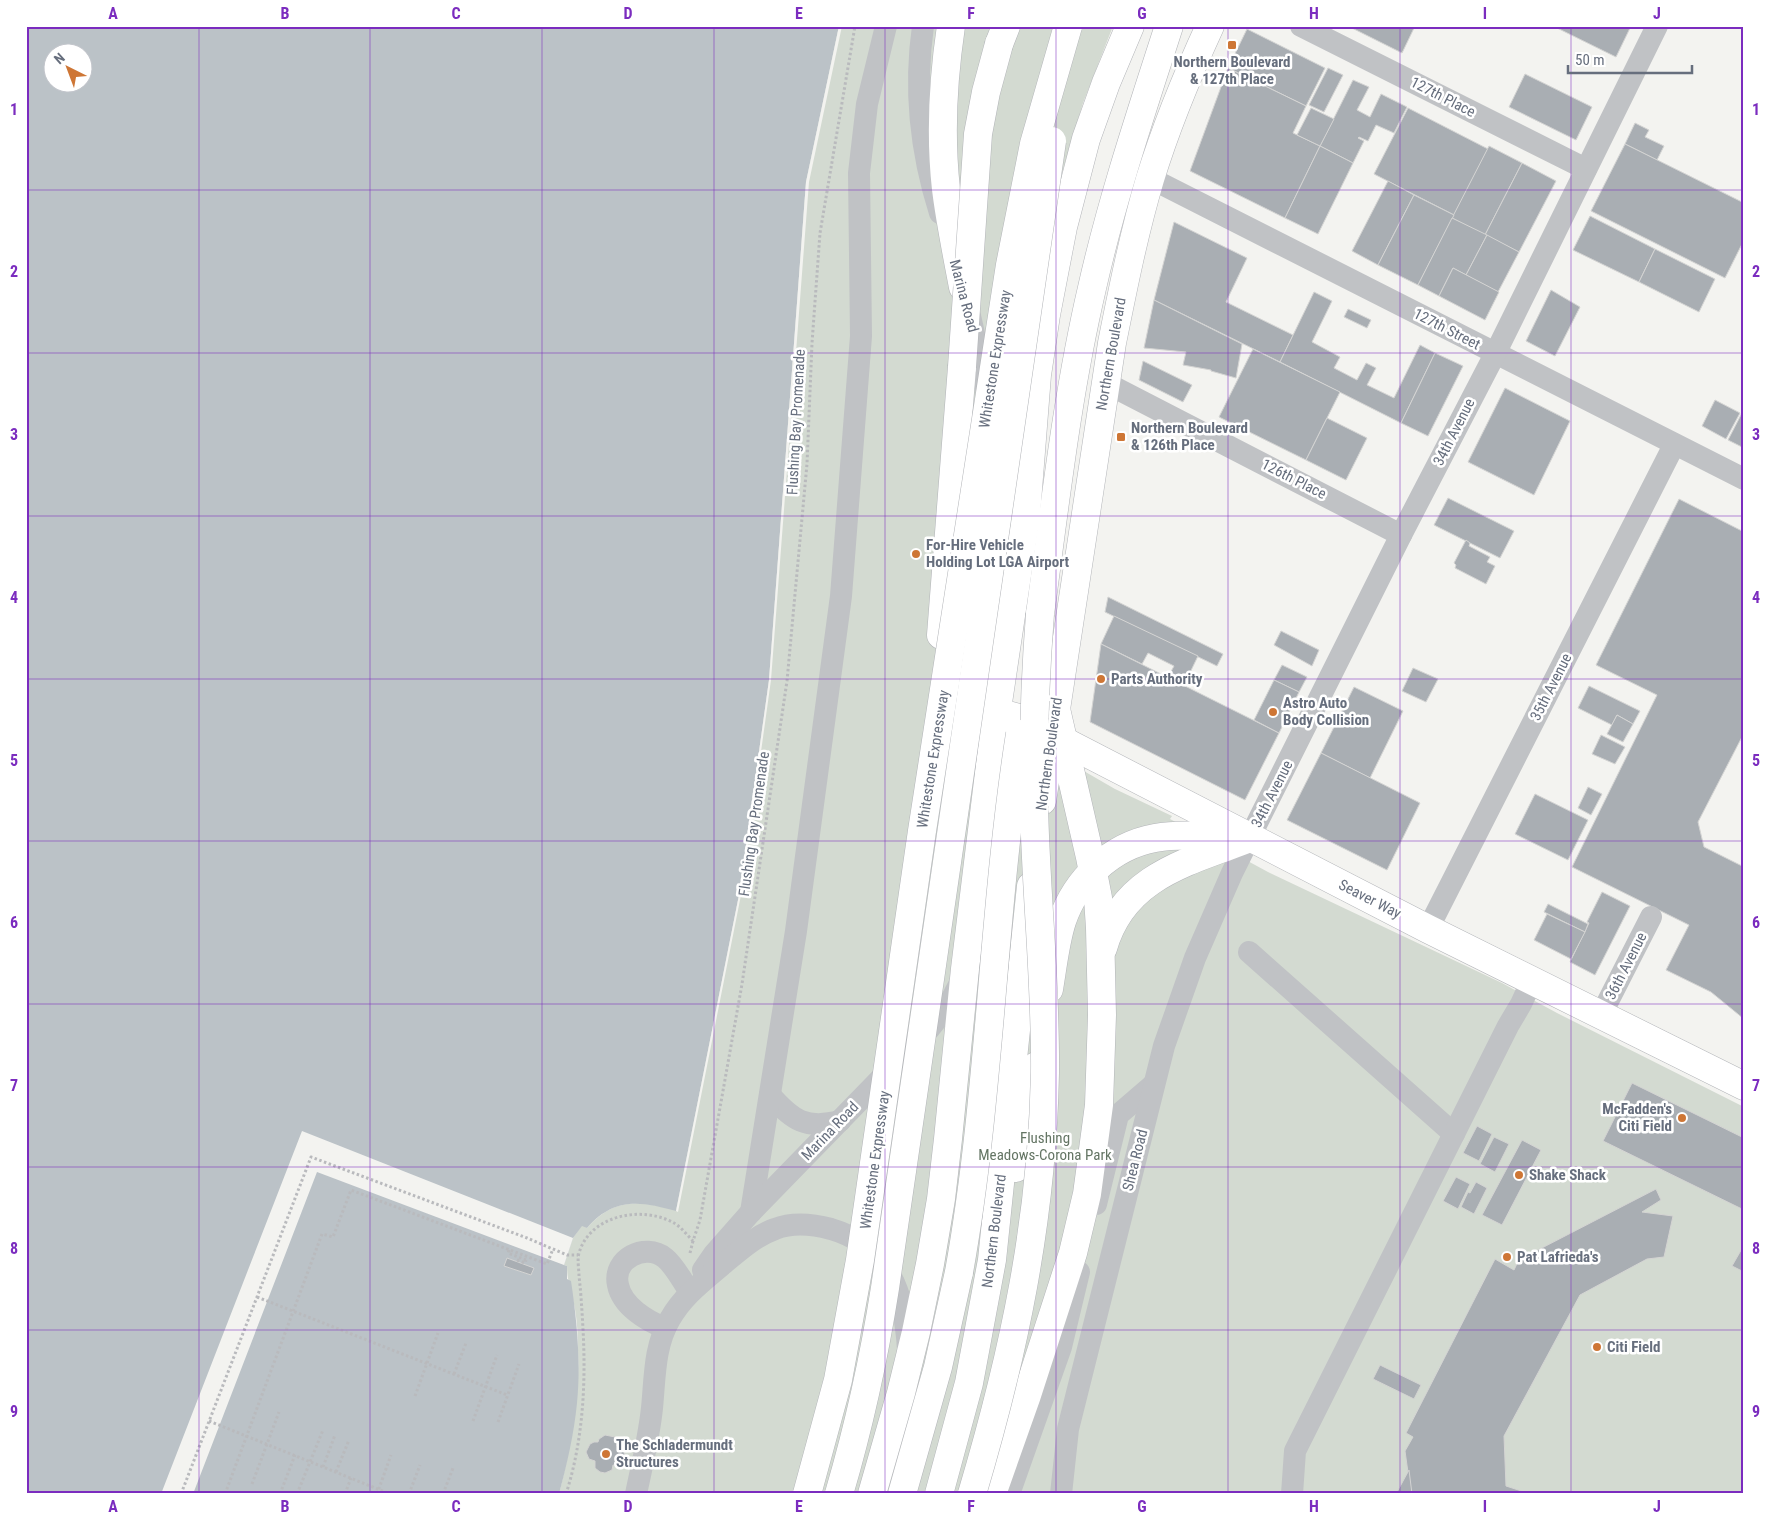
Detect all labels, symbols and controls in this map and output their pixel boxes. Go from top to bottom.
text: A [108,4,118,23]
text: B [281,4,290,23]
text: C [451,4,461,23]
text: D [623,4,633,23]
text: E [795,4,803,23]
text: F [967,4,975,23]
text: G [1137,4,1147,23]
text: H [1309,4,1319,23]
text: I [1483,4,1487,23]
text: J [1653,4,1661,23]
marker: Northern Boulevard & 127th Place [1226,39,1238,51]
north arrow [42,42,92,92]
scale bar [1568,42,1691,74]
text: N [51,50,68,67]
text: 50 m [1575,51,1605,69]
place label: Northern Boulevard & 127th Place [1173,53,1291,88]
street label: 127th Place [1408,73,1478,121]
text: 1 [10,100,18,119]
text: 1 [1752,100,1760,119]
street label: Marina Road [946,258,982,334]
text: 2 [10,262,18,281]
text: 2 [1752,262,1760,281]
street label: Whitestone Expressway [975,289,1015,429]
street label: Northern Boulevard [1092,296,1130,412]
street label: 127th Street [1411,305,1483,353]
street label: Flushing Bay Promenade [783,349,809,495]
street label: 34th Avenue [1429,395,1479,469]
place label: Northern Boulevard & 126th Place [1131,419,1248,454]
text: 3 [10,425,18,444]
text: 3 [1752,425,1760,444]
marker: Northern Boulevard & 126th Place [1115,431,1127,443]
street label: 126th Place [1259,455,1329,503]
place label: For-Hire Vehicle Holding Lot LGA Airport [926,536,1070,571]
marker: For-Hire Vehicle Holding Lot LGA Airport [910,548,922,560]
text: 4 [10,588,18,607]
text: 4 [1752,588,1760,607]
street label: 35th Avenue [1526,650,1576,724]
place label: Parts Authority [1111,670,1203,688]
marker: Parts Authority [1095,673,1107,685]
street label: Whitestone Expressway [913,689,953,829]
place label: Astro Auto Body Collision [1283,694,1369,729]
street label: Northern Boulevard [1032,696,1066,812]
marker: Astro Auto Body Collision [1267,706,1279,718]
street label: Flushing Bay Promenade [735,750,773,898]
text: 5 [10,751,18,770]
text: 5 [1752,751,1760,770]
street label: 34th Avenue [1247,757,1297,831]
street label: Seaver Way [1336,876,1404,922]
text: 6 [10,913,18,932]
text: 6 [1752,913,1760,932]
street label: 36th Avenue [1601,929,1651,1003]
text: 7 [10,1076,18,1095]
text: 7 [1752,1076,1760,1095]
street label: Whitestone Expressway [856,1090,894,1230]
street label: Marina Road [798,1098,862,1164]
place label: McFadden's Citi Field [1602,1100,1672,1135]
marker: McFadden's Citi Field [1676,1112,1688,1124]
street label: Shea Road [1119,1127,1151,1193]
park label: Flushing Meadows-Corona Park [978,1129,1112,1164]
place label: Shake Shack [1529,1166,1607,1184]
marker: Shake Shack [1513,1169,1525,1181]
street label: Northern Boulevard [978,1173,1010,1289]
text: 8 [10,1239,18,1258]
text: 8 [1752,1239,1760,1258]
place label: Pat Lafrieda's [1517,1248,1599,1266]
marker: Pat Lafrieda's [1501,1251,1513,1263]
place label: Citi Field [1607,1338,1660,1356]
marker: Citi Field [1591,1341,1603,1353]
text: 9 [10,1402,18,1421]
text: 9 [1752,1402,1760,1421]
place label: The Schladermundt Structures [616,1436,733,1471]
marker: The Schladermundt Structures [600,1448,612,1460]
text: A [108,1497,118,1516]
text: B [281,1497,290,1516]
text: C [451,1497,461,1516]
text: D [623,1497,633,1516]
text: E [795,1497,803,1516]
text: F [967,1497,975,1516]
text: G [1137,1497,1147,1516]
text: H [1309,1497,1319,1516]
text: I [1483,1497,1487,1516]
text: J [1653,1497,1661,1516]

